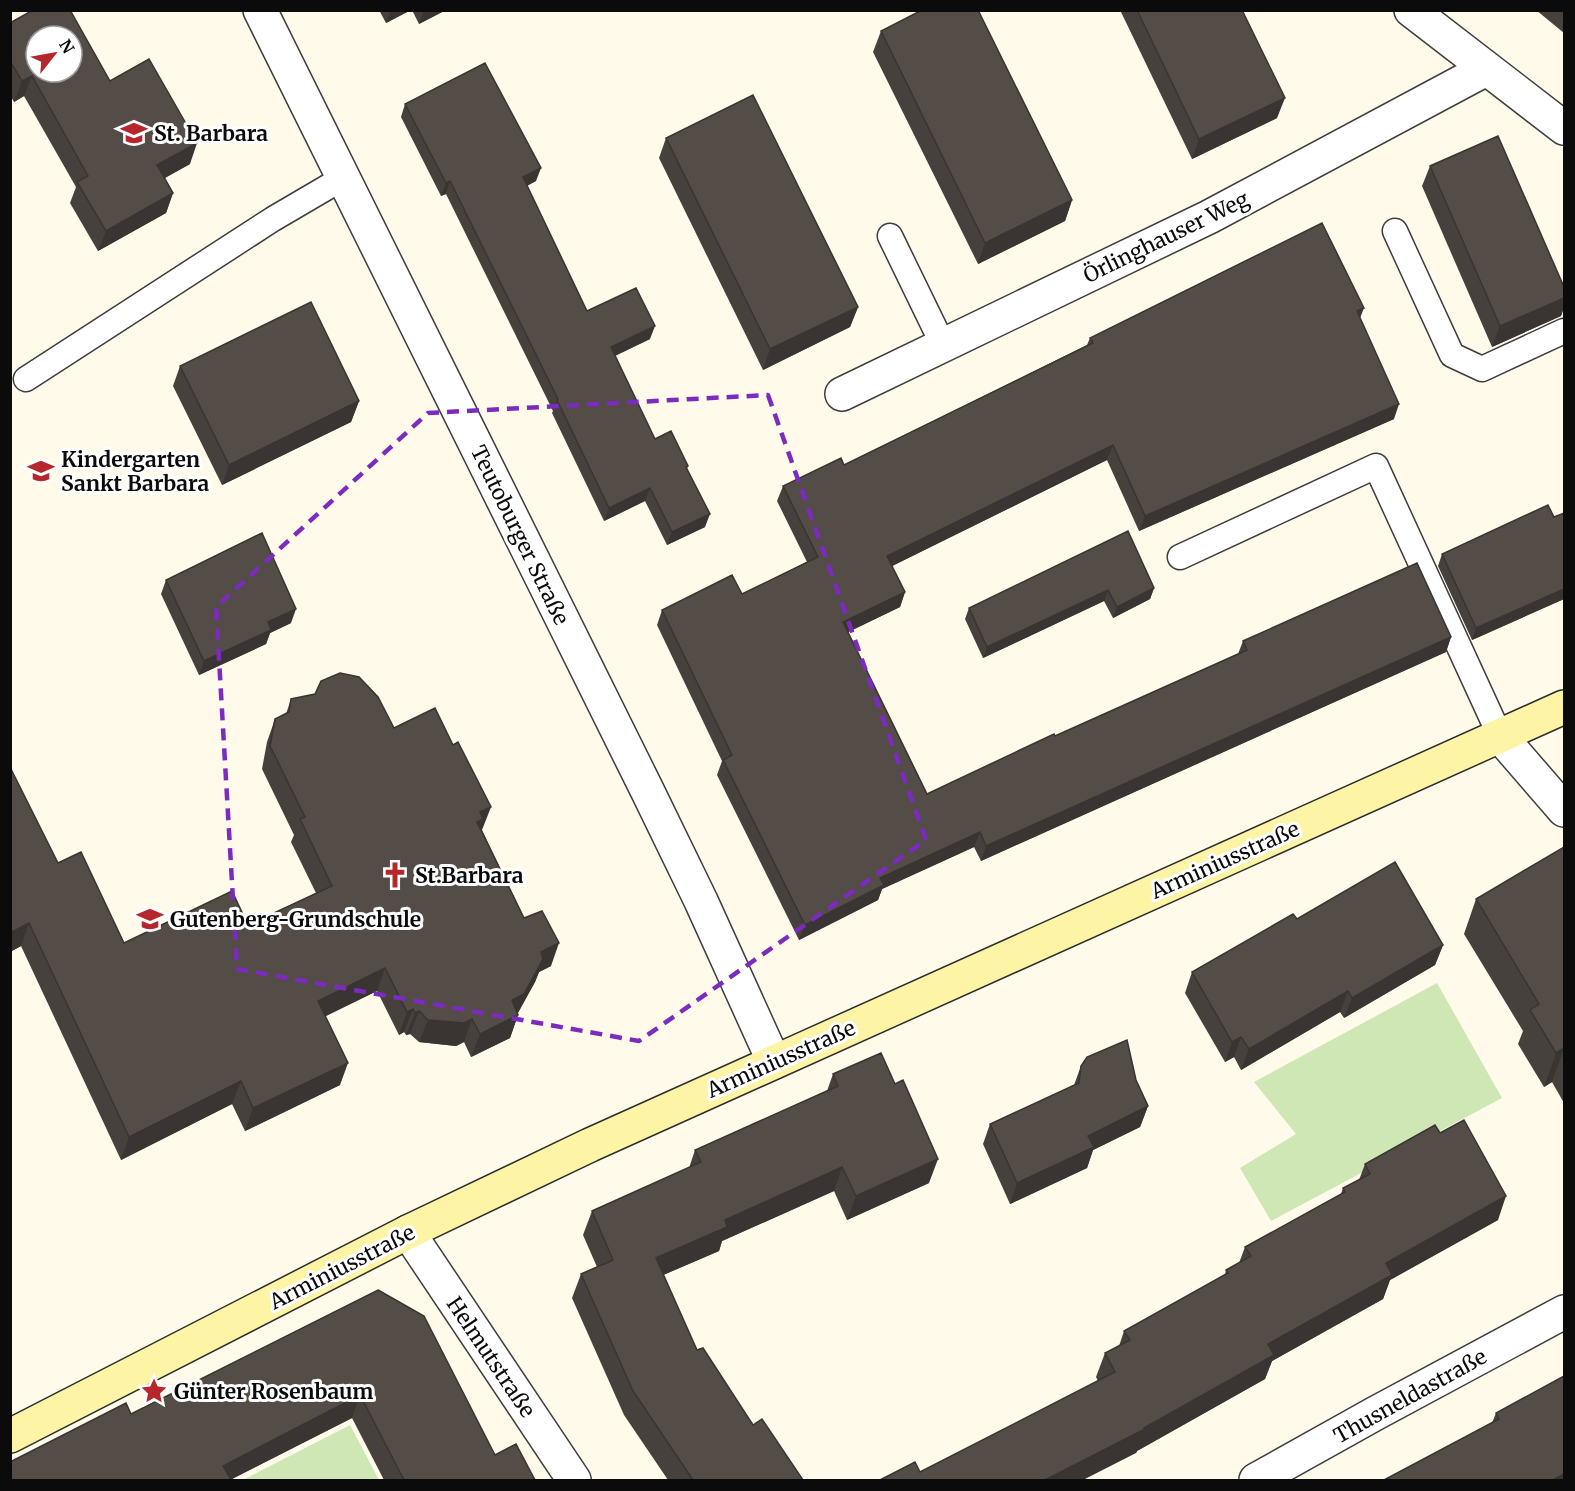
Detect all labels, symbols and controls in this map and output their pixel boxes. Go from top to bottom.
north arrow [24,24,84,84]
text: N [55,36,79,57]
school or university icon: St. Barbara [119,118,149,148]
place label: St. Barbara [154,120,268,147]
street label: Örlinghauser Weg [1079,185,1254,289]
street label: Teutoburger Straße [465,441,575,629]
place label: Kindergarten Sankt Barbara [61,446,210,497]
school or university icon: Kindergarten Sankt Barbara [26,456,56,486]
street label: Arminiusstraße [1146,815,1304,905]
church icon: St.Barbara [380,860,410,890]
place label: St.Barbara [415,862,524,889]
school or university icon: Gutenberg-Grundschule [135,904,165,934]
place label: Gutenberg-Grundschule [170,906,421,933]
street label: Arminiusstraße [702,1014,860,1104]
street label: Arminiusstraße [264,1219,419,1316]
street label: Helmutstraße [441,1292,541,1422]
street label: Thusneldastraße [1329,1343,1491,1449]
place icon: Günter Rosenbaum [139,1376,169,1406]
place label: Günter Rosenbaum [174,1378,373,1405]

